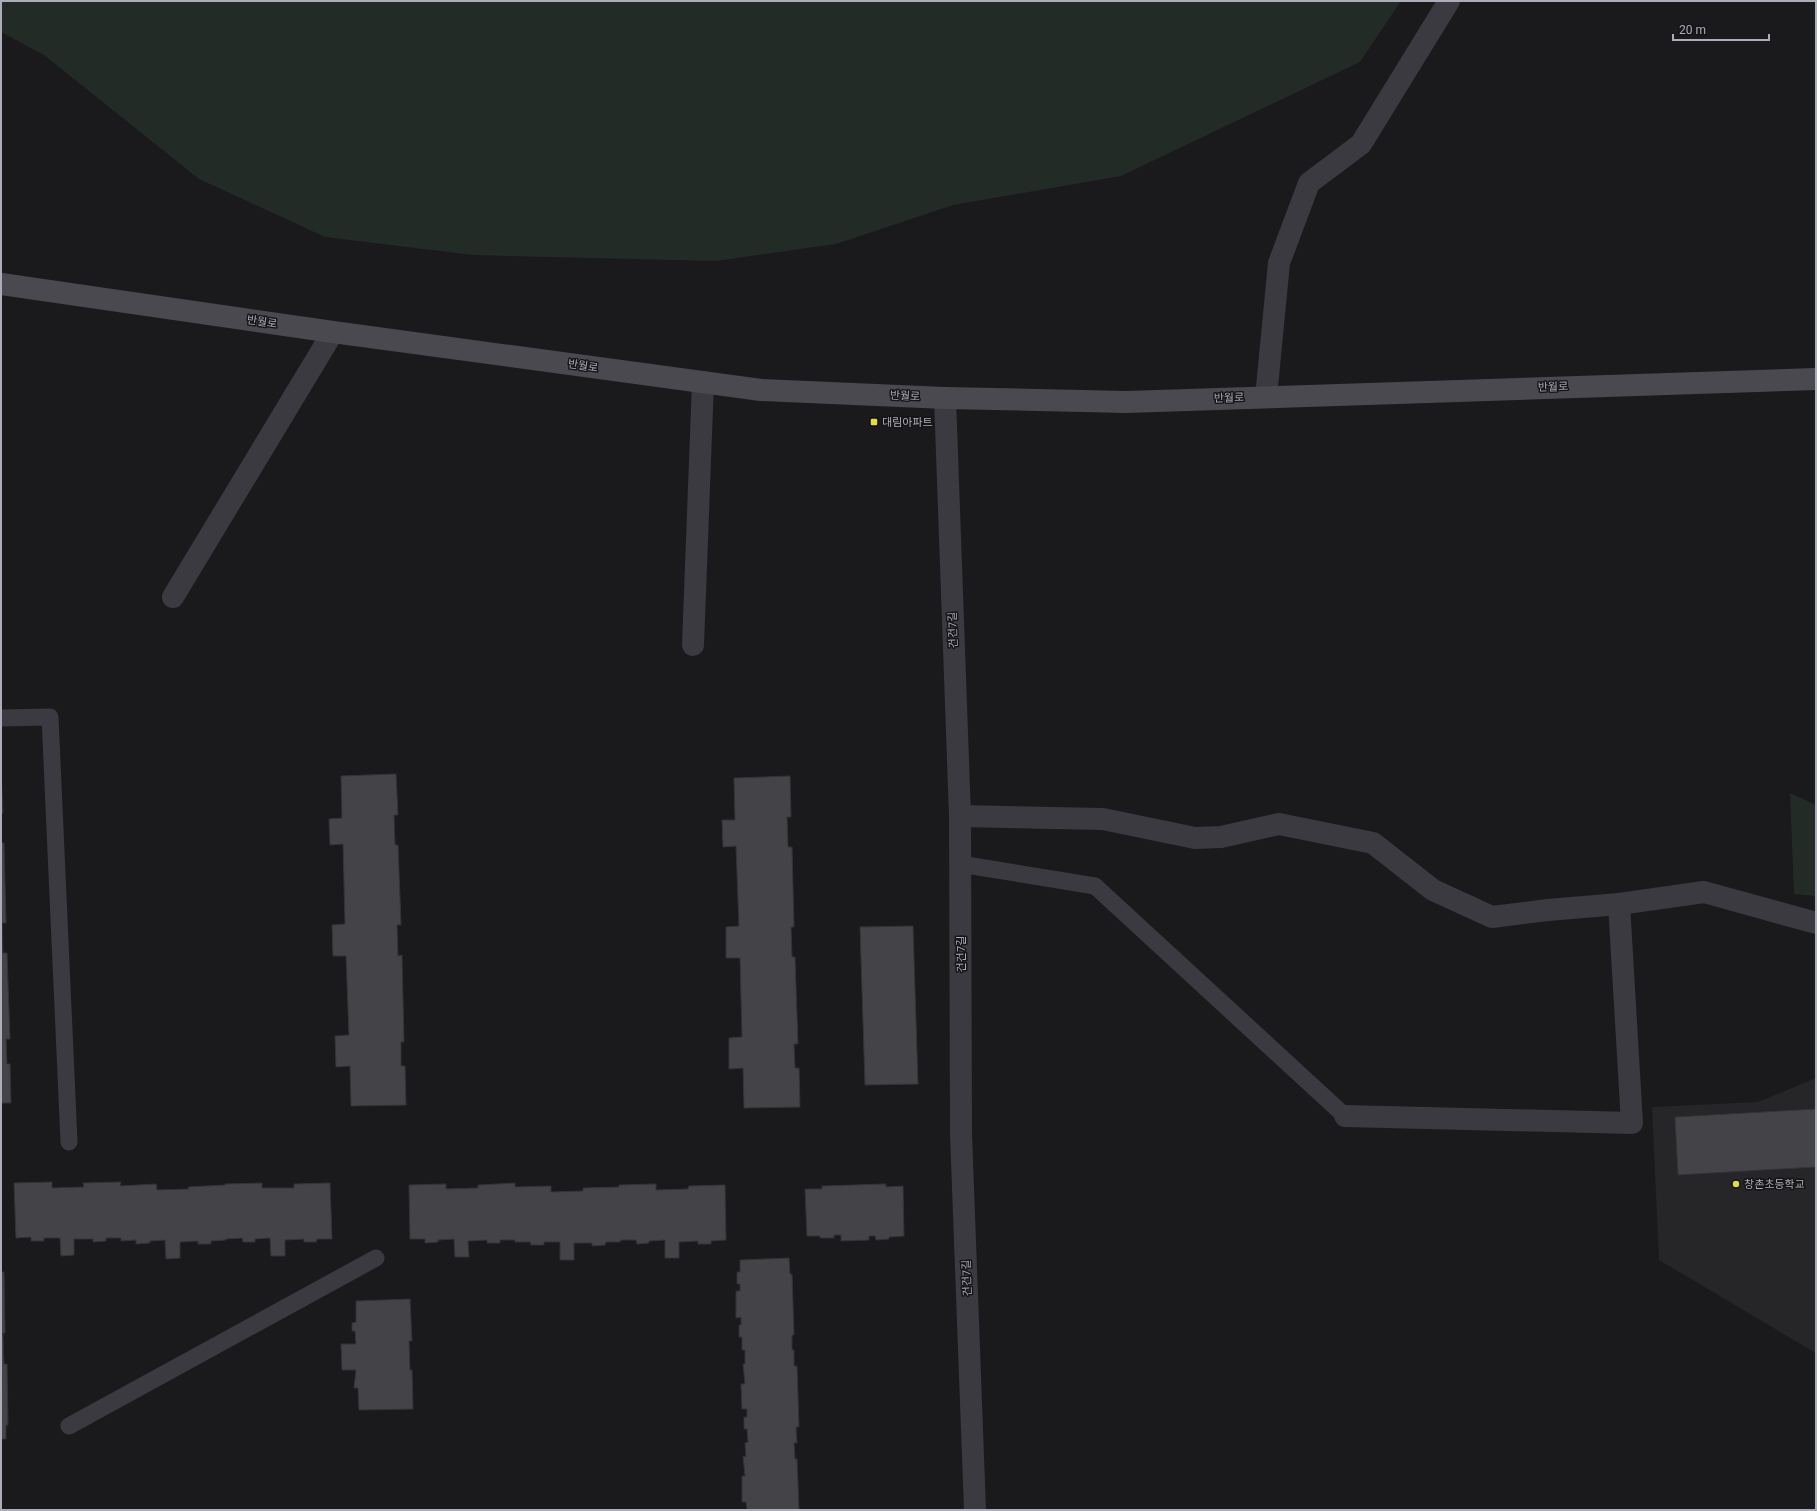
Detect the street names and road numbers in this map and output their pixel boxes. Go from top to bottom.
street label: 반월로 [246,313,278,331]
street label: 반월로 [567,357,599,375]
street label: 반월로 [1538,380,1568,394]
street label: 반월로 [889,389,921,403]
street label: 반월로 [1214,391,1244,405]
street label: 건건7길 [946,612,960,648]
street label: 건건7길 [955,936,968,972]
street label: 건건7길 [960,1260,974,1296]

